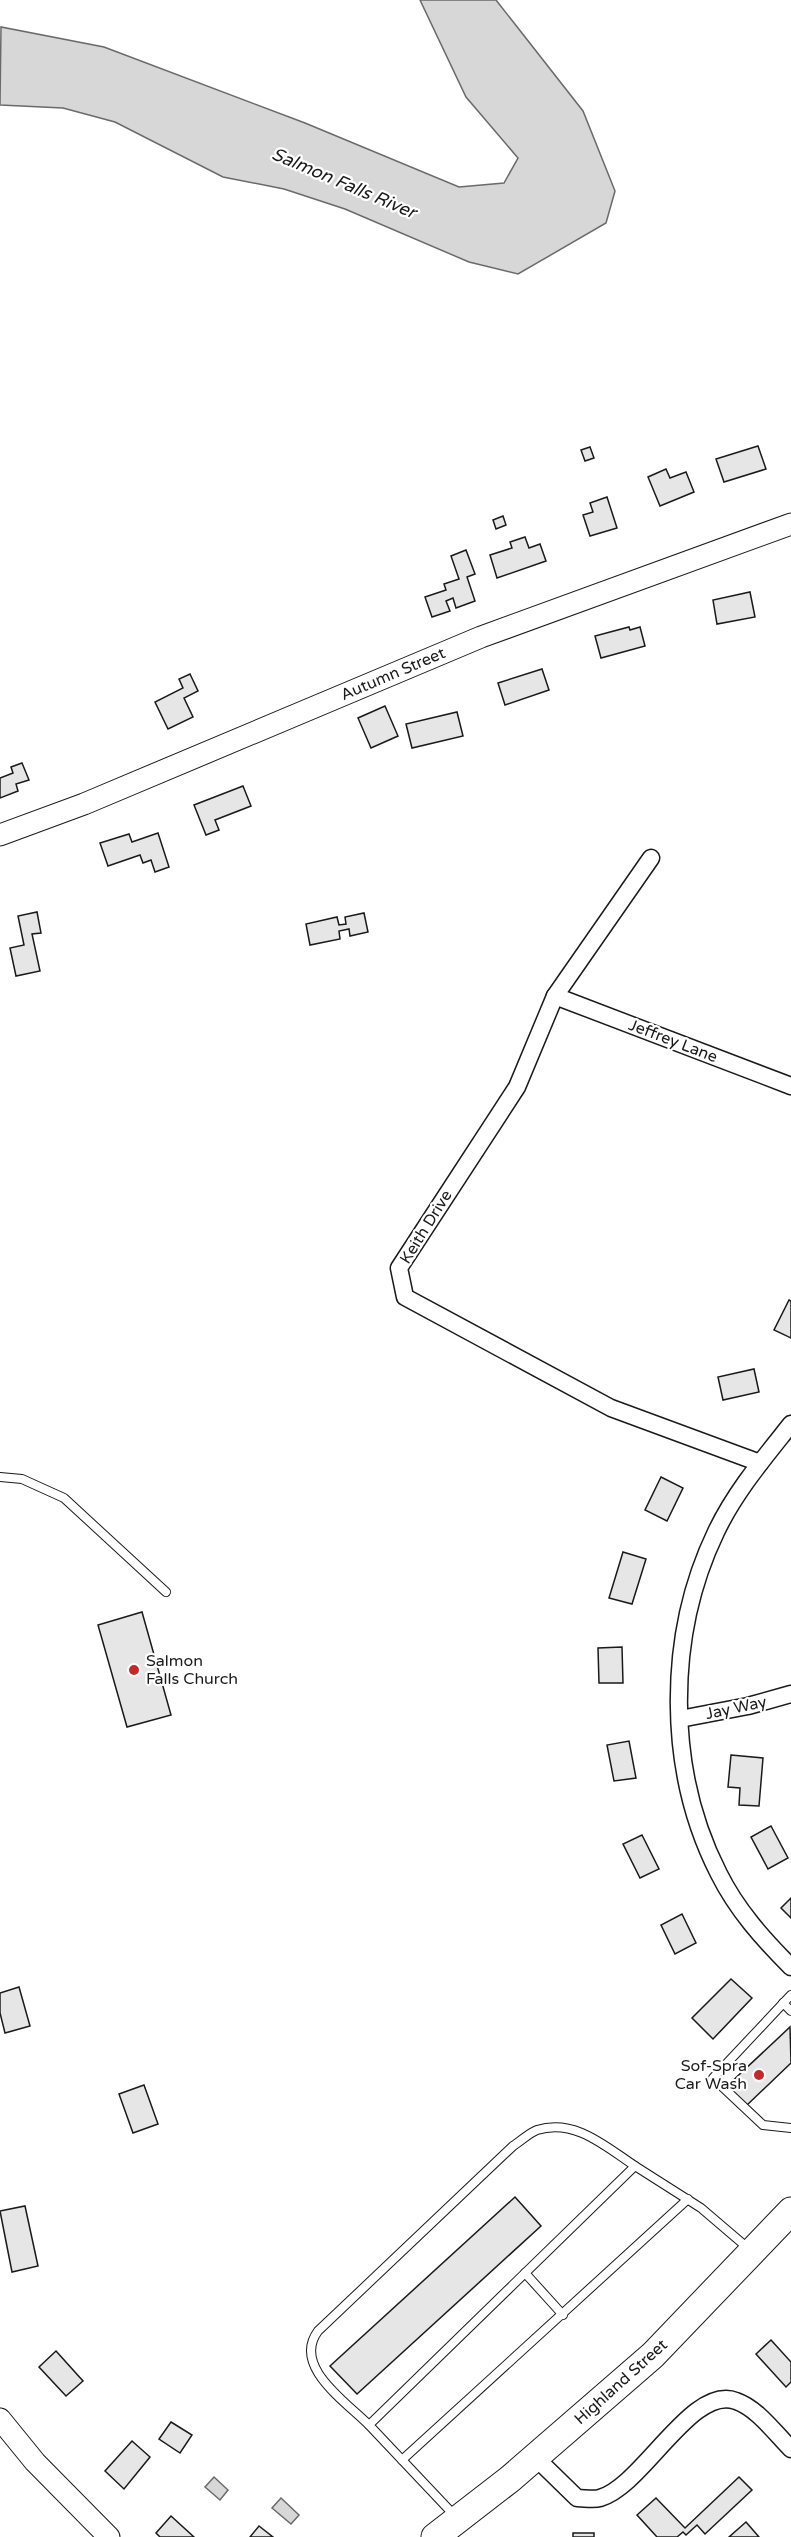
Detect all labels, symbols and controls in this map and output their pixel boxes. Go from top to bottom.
water label: Salmon Falls River [269,143,421,224]
street label: Autumn Street [338,643,448,705]
street label: Jeffrey Lane [626,1015,720,1067]
street label: Keith Drive [395,1186,457,1268]
place label: Salmon Falls Church [146,1651,238,1689]
marker: Salmon Falls Church [127,1663,141,1677]
street label: Jay Way [704,1692,769,1724]
place label: Sof-Spra Car Wash [675,2056,747,2094]
marker: Sof-Spra Car Wash [752,2068,766,2082]
street label: Highland Street [570,2335,672,2429]

